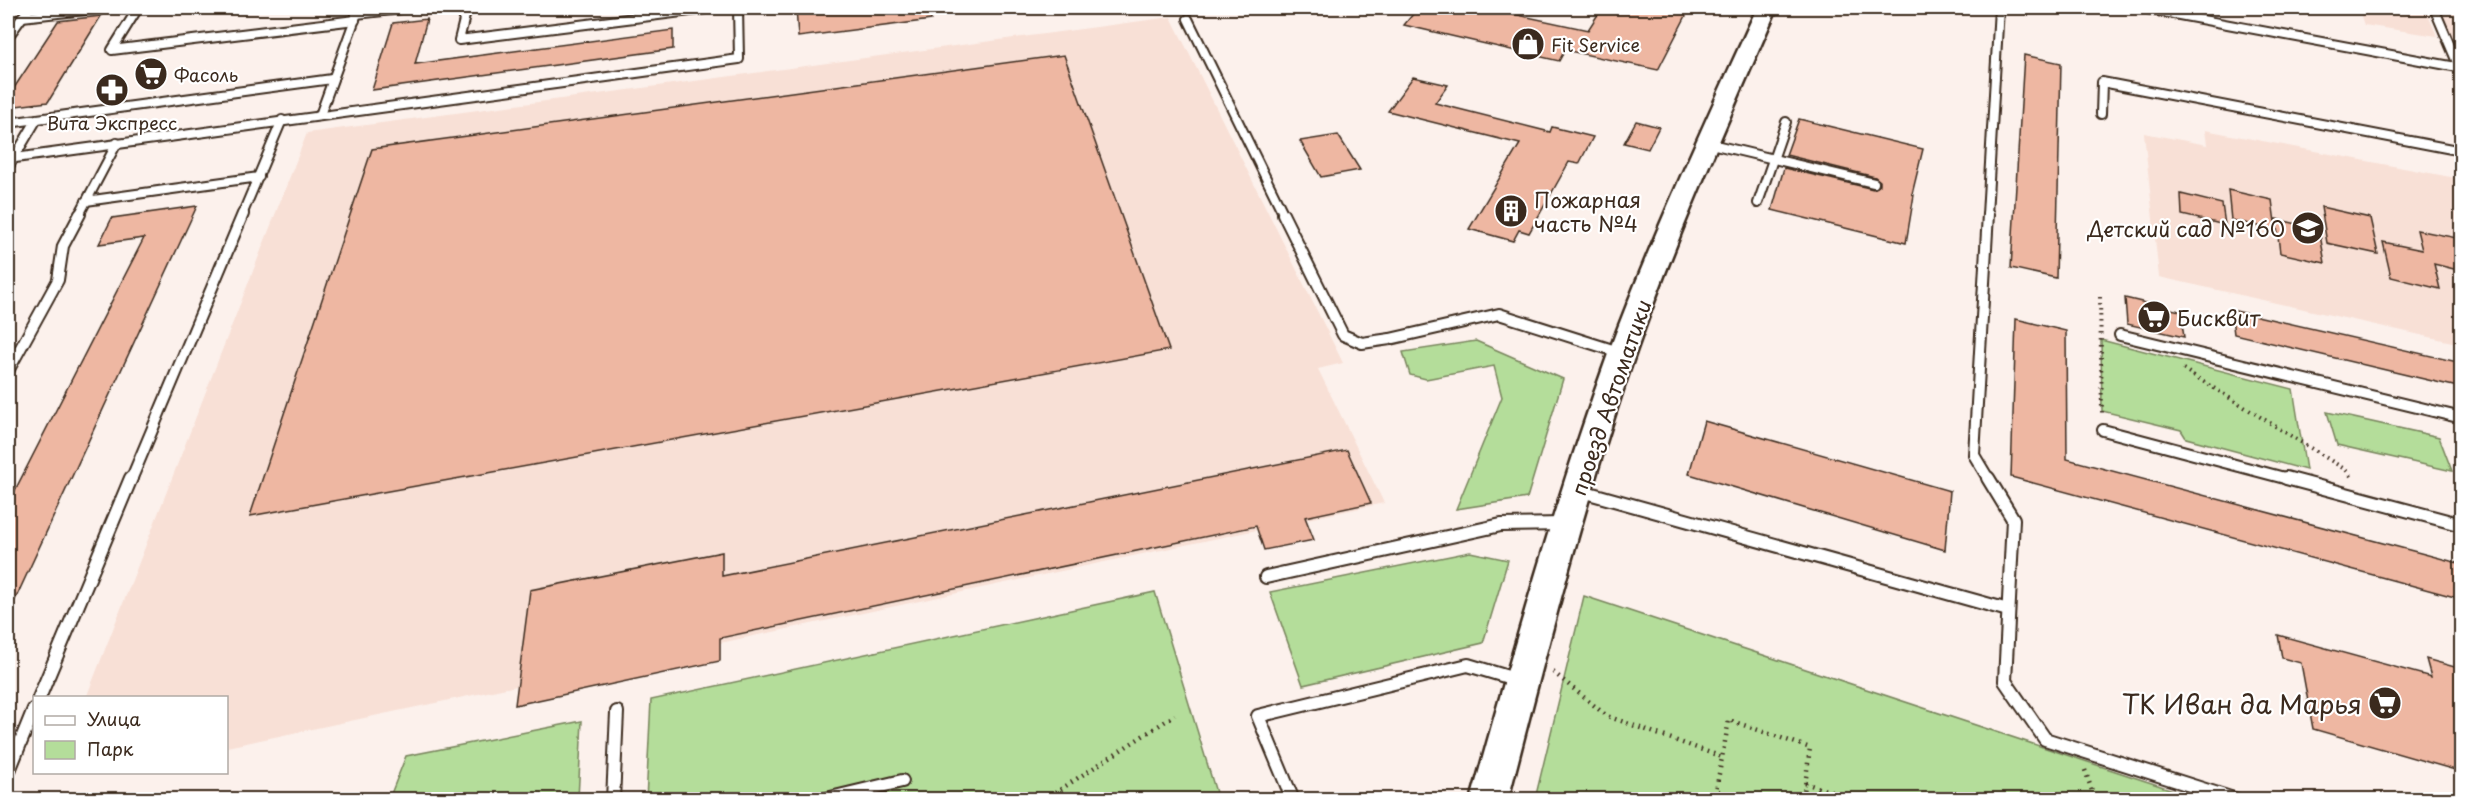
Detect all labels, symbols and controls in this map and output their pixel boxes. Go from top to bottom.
shop icon: Fit Service [1510,26,1546,62]
place label: Fit Service [1551,31,1640,58]
supermarket icon: Фасоль [133,56,169,92]
place label: Фасоль [174,61,238,88]
pharmacy icon: Вита Экспресс [94,72,130,108]
place label: Вита Экспресс [47,109,177,136]
place label: Пожарная часть №4 [1534,183,1641,239]
building icon: Пожарная часть №4 [1493,193,1529,229]
school or university icon: Детский сад №160 [2290,210,2326,246]
place label: Детский сад №160 [2086,212,2285,244]
street label: проезд Автоматики [1561,295,1659,499]
supermarket icon: Бисквит [2136,299,2172,335]
place label: Бисквит [2177,301,2261,333]
place label: ТК Иван да Марья [2122,684,2362,723]
supermarket icon: ТК Иван да Марья [2367,685,2403,721]
legend [33,696,228,774]
text: Улица [87,705,141,732]
text: Парк [87,735,134,762]

